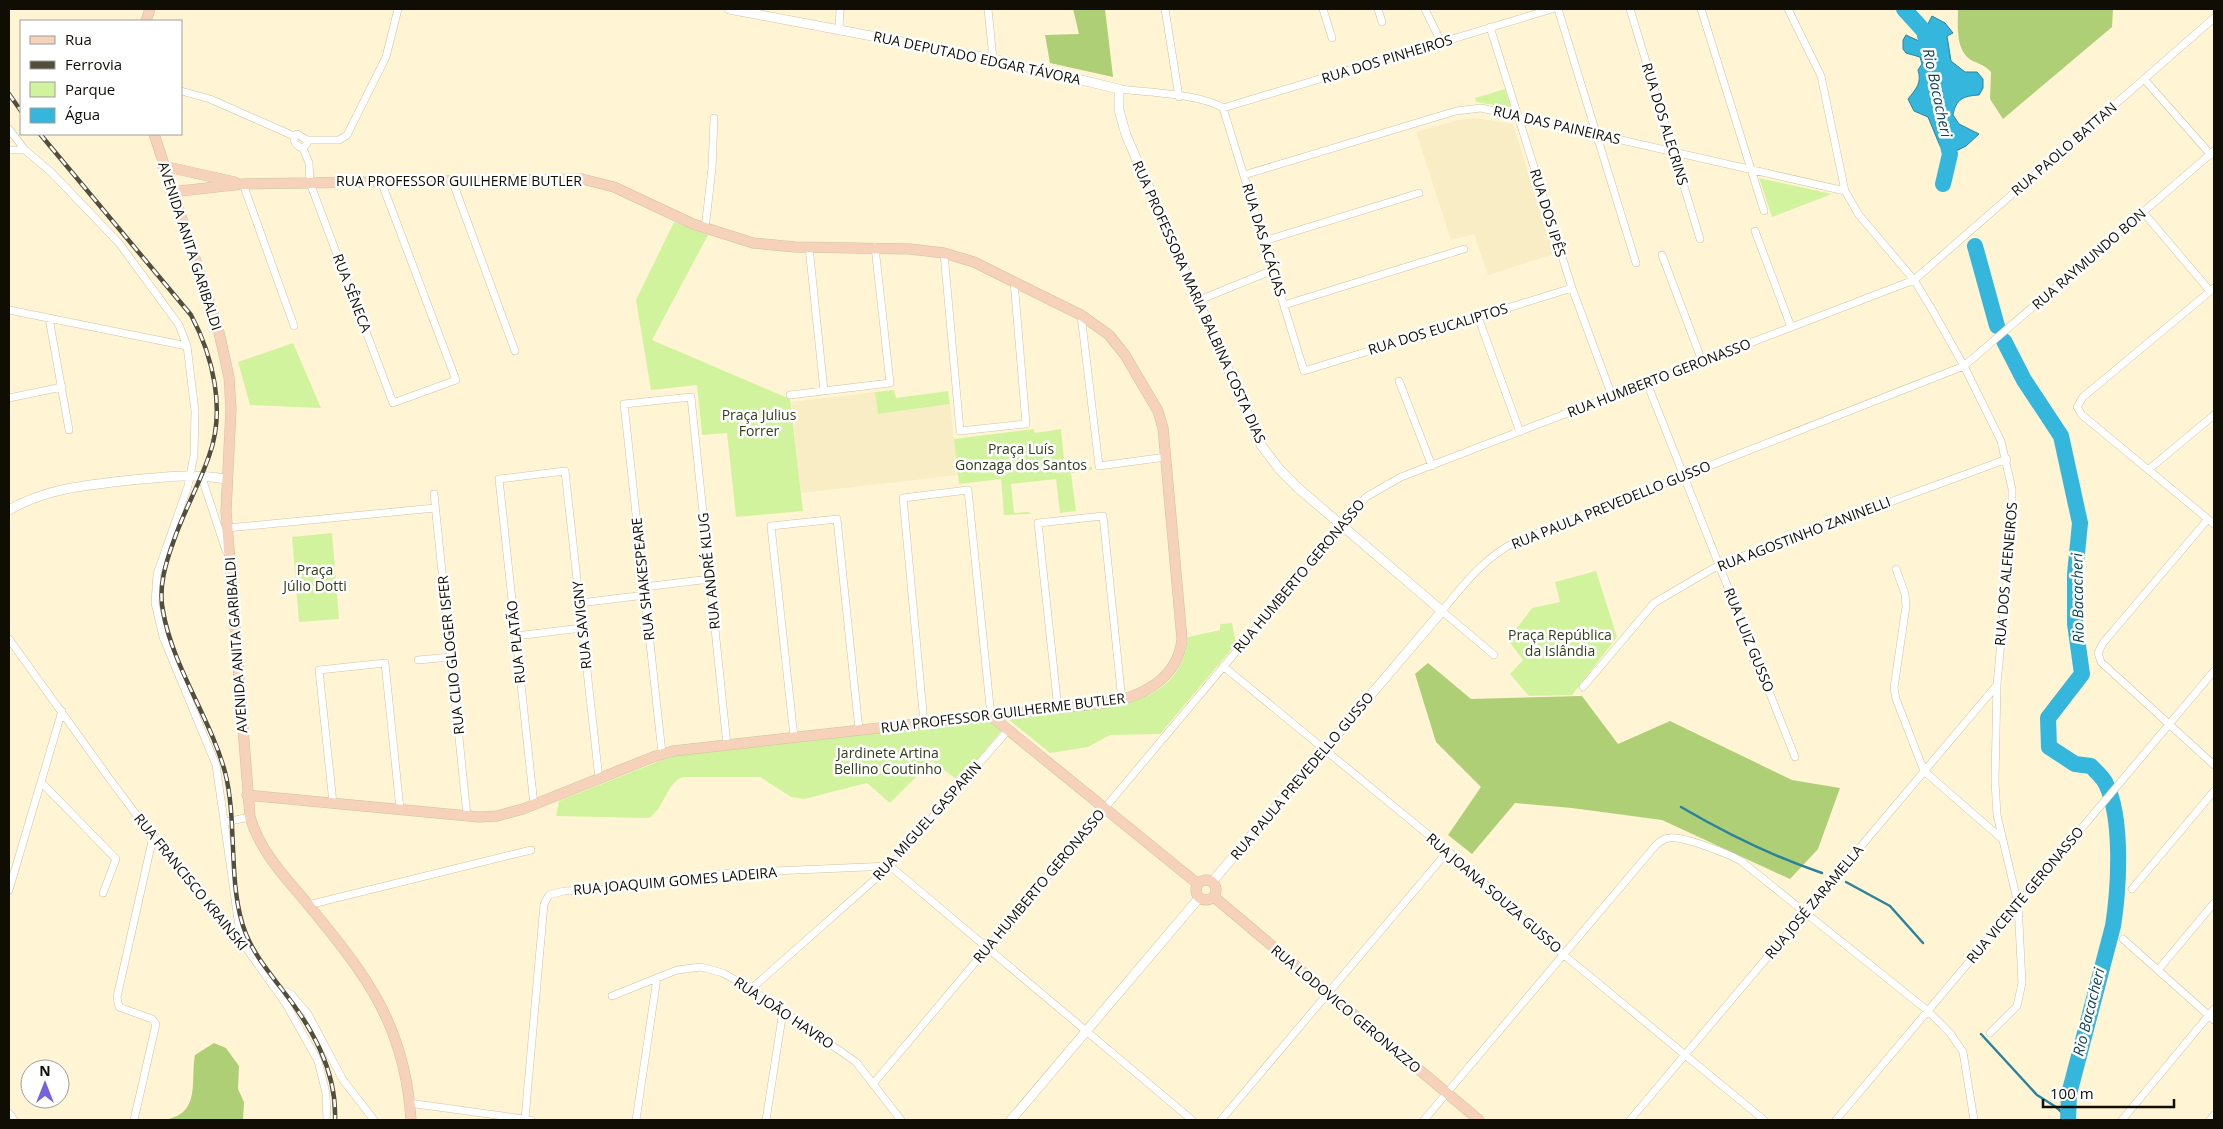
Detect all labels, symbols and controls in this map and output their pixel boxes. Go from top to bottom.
legend [20,20,182,135]
street label: RUA DEPUTADO EDGAR TÁVORA [872,26,1083,89]
text: Rua [65,29,92,49]
street label: RUA DOS PINHEIROS [1319,30,1455,87]
water label: Rio Bacacheri [1919,47,1957,139]
text: Ferrovia [65,54,122,74]
street label: RUA DOS ALECRINS [1638,60,1693,187]
text: Parque [65,79,115,99]
street label: RUA PAOLO BATTAN [2007,97,2120,200]
street label: RUA DAS PAINEIRAS [1492,101,1623,148]
text: Água [65,104,100,124]
street label: RUA PROFESSORA MARIA BALBINA COSTA DIAS [1128,157,1271,446]
street label: AVENIDA ANITA GARIBALDI [154,159,227,333]
street label: RUA DOS IPÊS [1526,166,1571,259]
street label: RUA PROFESSOR GUILHERME BUTLER [336,171,582,190]
street label: RUA DAS ACÁCIAS [1238,181,1291,299]
street label: RUA RAYMUNDO BON [2028,204,2150,313]
street label: RUA SÊNECA [329,251,376,335]
street label: RUA DOS EUCALIPTOS [1366,298,1510,359]
street label: RUA HUMBERTO GERONASSO [1564,334,1753,421]
park label: Praça Julius Forrer [722,405,797,440]
park label: Praça Luís Gonzaga dos Santos [955,439,1087,474]
street label: RUA PAULA PREVEDELLO GUSSO [1508,456,1713,553]
street label: RUA AGOSTINHO ZANINELLI [1714,492,1893,575]
street label: RUA HUMBERTO GERONASSO [1229,495,1369,657]
street label: RUA DOS ALFENEIROS [1990,501,2021,647]
street label: RUA ANDRÉ KLUG [693,512,724,630]
street label: RUA SHAKESPEARE [627,517,658,642]
water label: Rio Bacacheri [2066,553,2088,643]
street label: AVENIDA ANITA GARIBALDI [220,556,251,734]
park label: Praça Júlio Dotti [281,560,347,595]
street label: RUA CLIO GLOGER ISFER [433,574,468,735]
street label: RUA SAVIGNY [567,580,596,670]
street label: RUA LUIZ GUSSO [1720,585,1779,695]
street label: RUA PLATÃO [502,599,529,685]
park label: Praça República da Islândia [1508,625,1612,660]
street label: RUA PROFESSOR GUILHERME BUTLER [880,688,1126,737]
street label: RUA PAULA PREVEDELLO GUSSO [1226,688,1378,863]
park label: Jardinete Artina Bellino Coutinho [834,743,942,778]
street label: RUA MIGUEL GASPARIN [868,757,985,884]
street label: RUA HUMBERTO GERONASSO [969,805,1109,967]
street label: RUA FRANCISCO KRAINSKI [130,809,253,954]
street label: RUA VICENTE GERONASSO [1962,822,2088,967]
street label: RUA JOANA SOUZA GUSSO [1423,828,1566,957]
street label: RUA JOSÉ ZARAMELLA [1760,841,1867,963]
street label: RUA JOAQUIM GOMES LADEIRA [572,862,778,899]
street label: RUA LODOVICO GERONAZZO [1267,940,1425,1077]
water label: Rio Bacacheri [2067,965,2109,1058]
street label: RUA JOÃO HAVRO [731,972,838,1053]
north arrow [20,1059,70,1109]
text: N [39,1061,51,1080]
scale bar [2043,1076,2174,1108]
text: 100 m [2050,1083,2094,1103]

